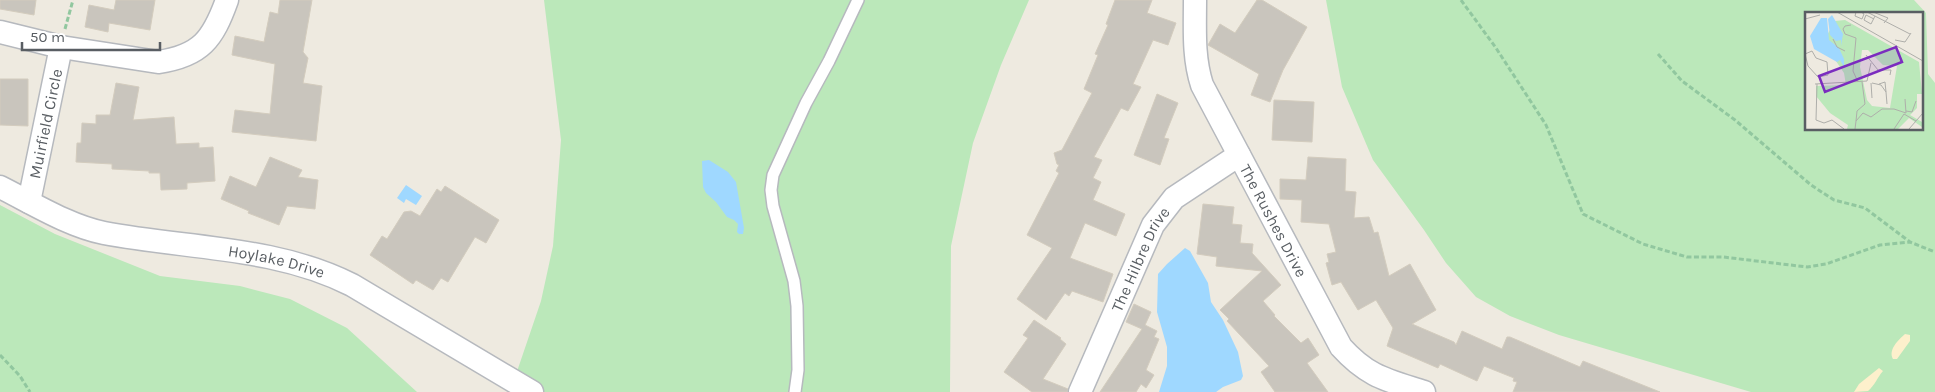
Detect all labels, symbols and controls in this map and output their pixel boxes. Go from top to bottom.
inset map [1805,12,1922,130]
scale bar [22,20,160,52]
text: 50 m [30,28,65,46]
street label: Muirfield Circle [25,67,66,180]
street label: The Rushes Drive [1236,161,1312,280]
street label: The Hilbre Drive [1107,203,1173,314]
street label: Hoylake Drive [227,241,327,282]

